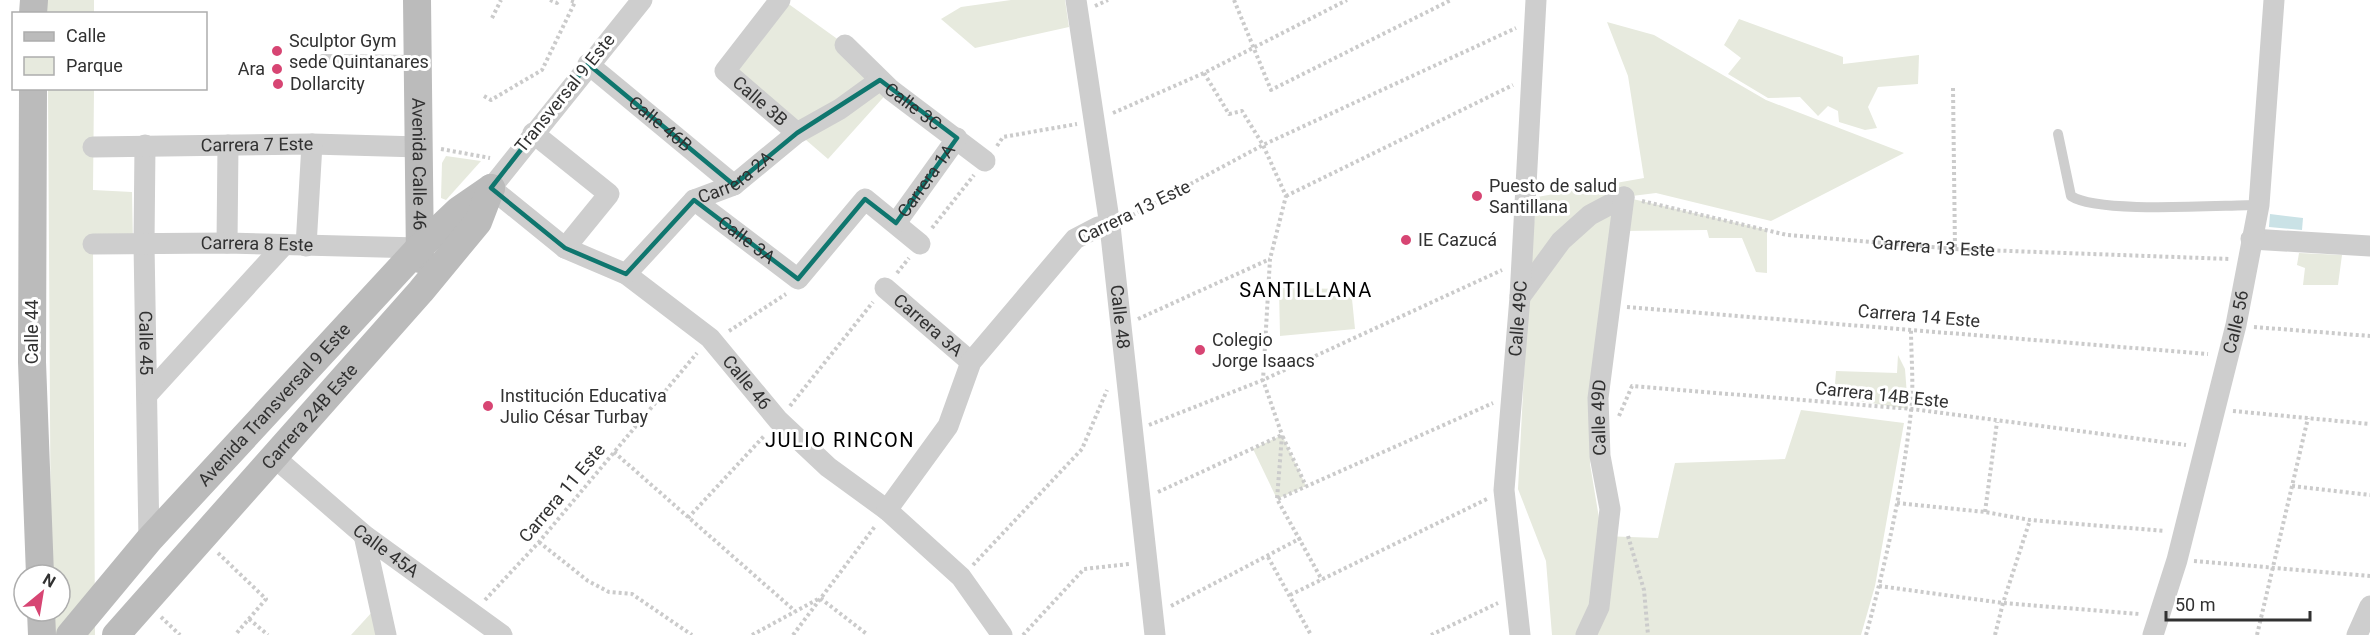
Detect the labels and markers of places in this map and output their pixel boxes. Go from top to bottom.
place label: Sculptor Gym sede Quintanares [289,30,429,72]
marker: Sculptor Gym sede Quintanares [270,44,284,58]
place label: Ara [238,58,265,79]
marker: Ara [270,62,284,76]
place label: Dollarcity [290,73,365,94]
marker: Dollarcity [271,77,285,91]
place label: Puesto de salud Santillana [1489,175,1617,217]
marker: Puesto de salud Santillana [1470,189,1484,203]
place label: IE Cazucá [1418,229,1497,250]
marker: IE Cazucá [1399,233,1413,247]
place label: Colegio Jorge Isaacs [1212,329,1315,371]
marker: Colegio Jorge Isaacs [1193,343,1207,357]
place label: Institución Educativa Julio César Turbay [500,385,667,427]
marker: Institución Educativa Julio César Turbay [481,399,495,413]

